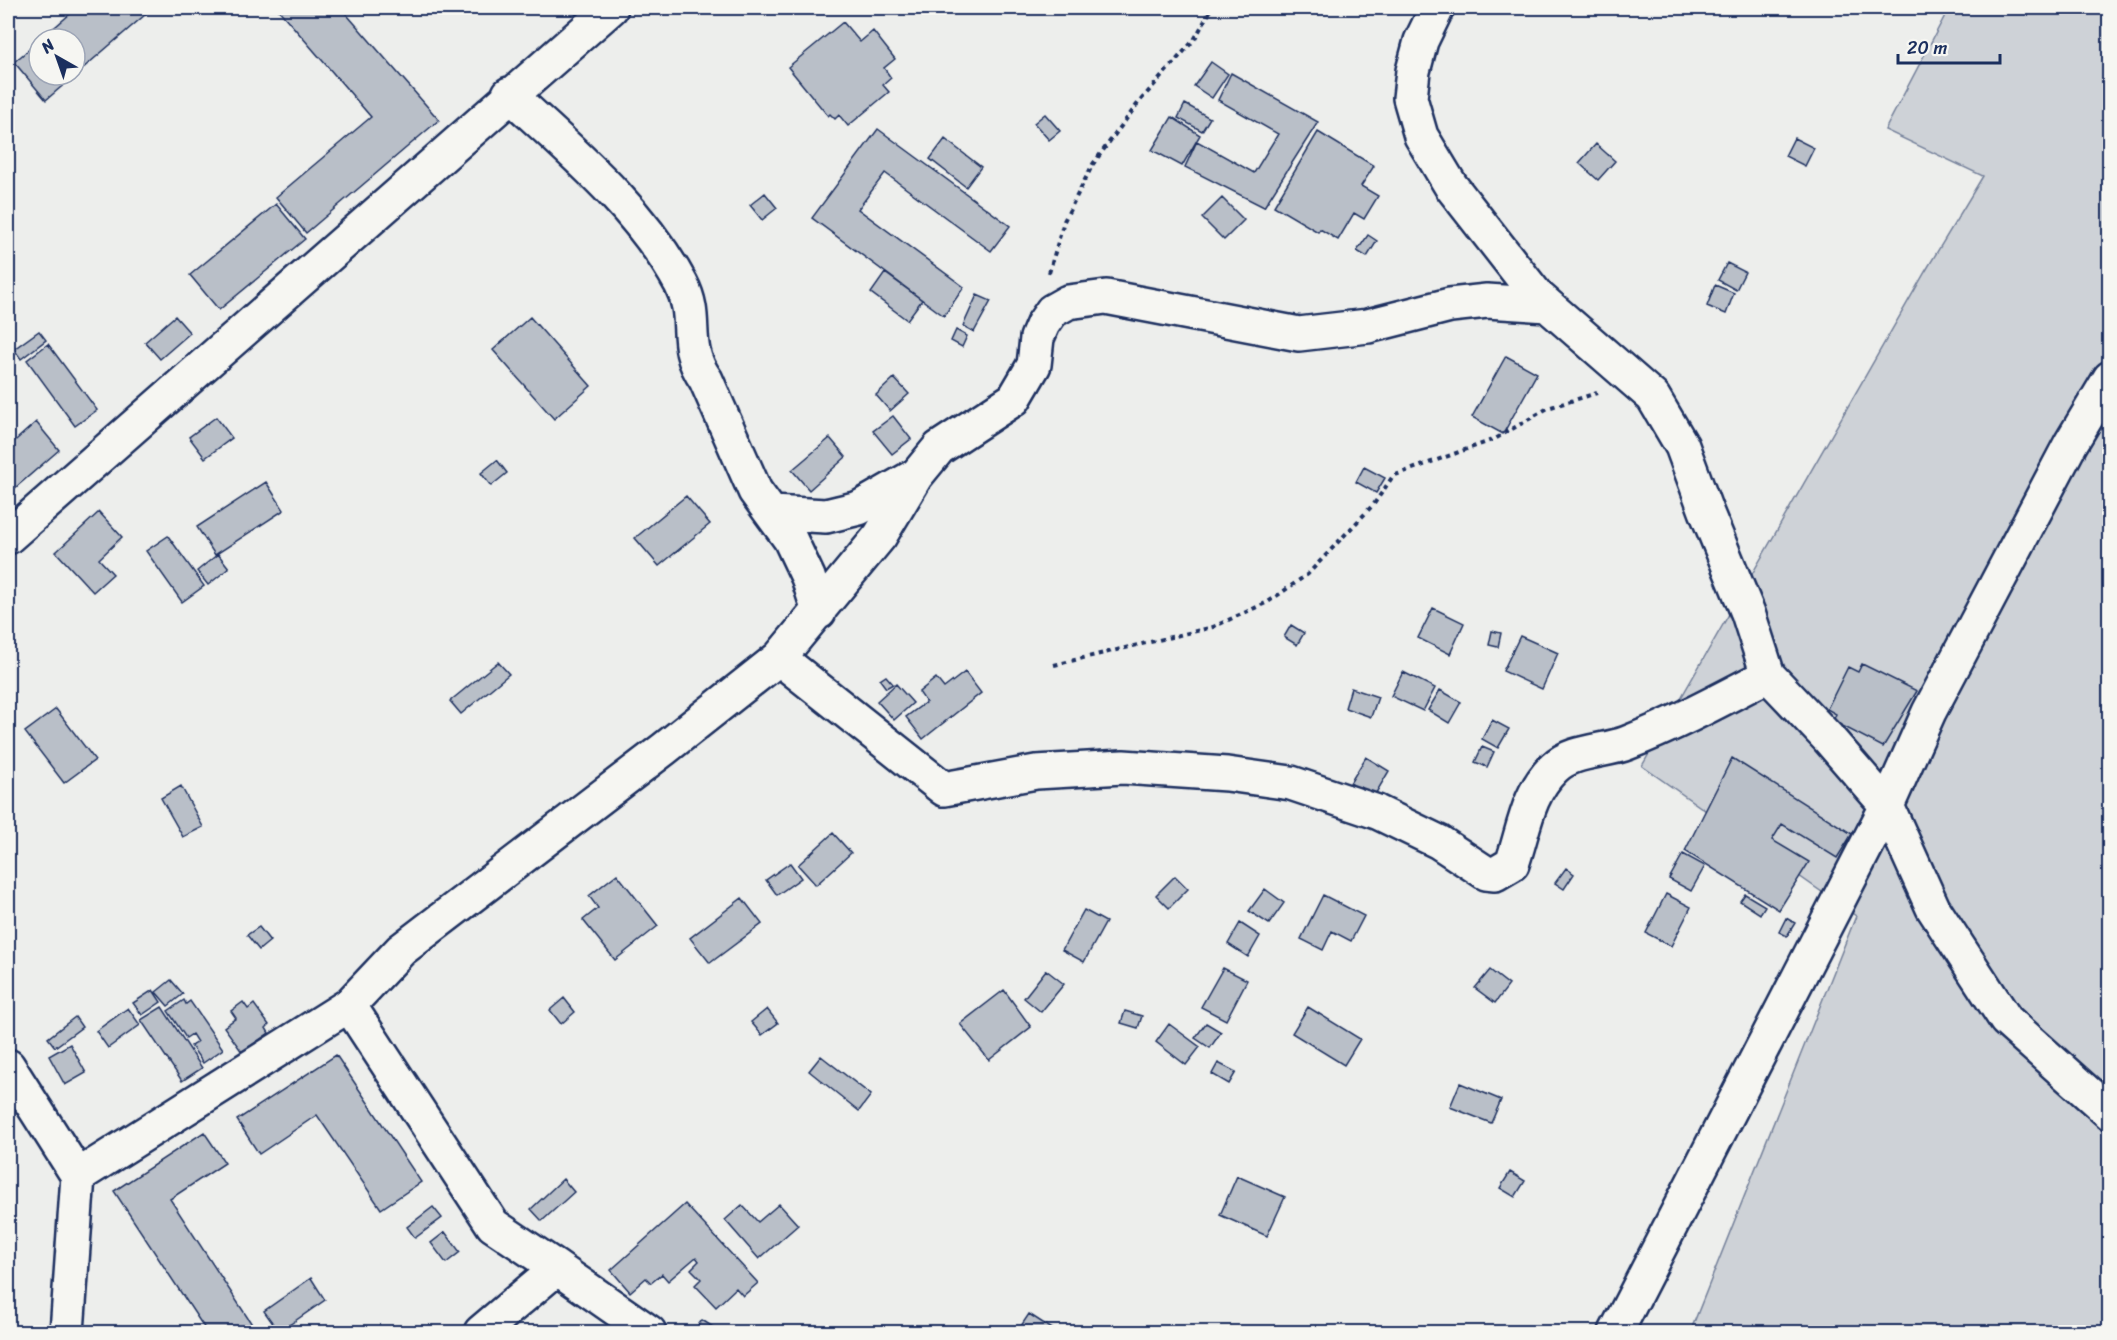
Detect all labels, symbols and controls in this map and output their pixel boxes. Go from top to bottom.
north arrow [27,27,87,87]
scale bar [1898,27,2000,65]
text: N [33,31,62,61]
text: 20 m [1907,32,1947,64]

